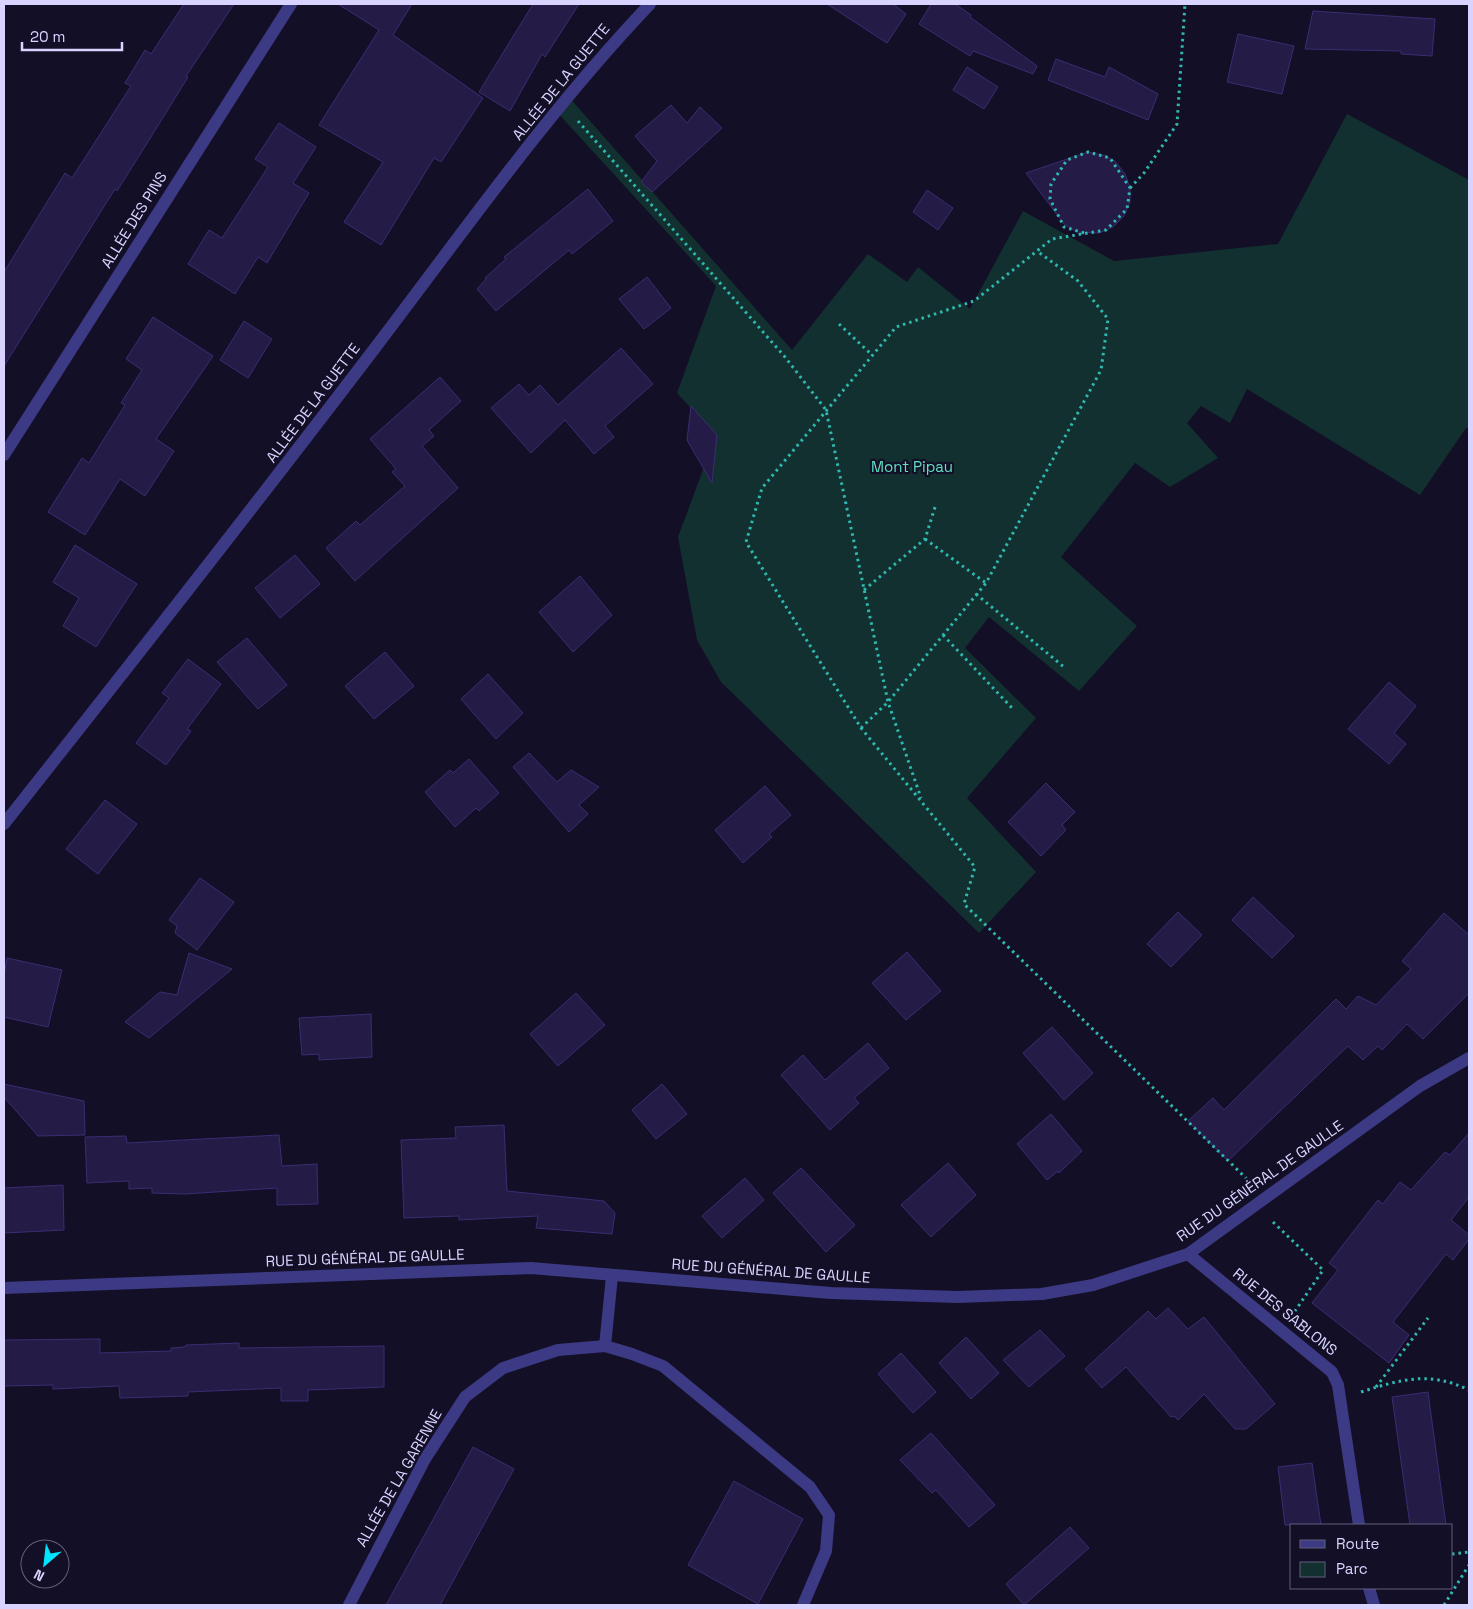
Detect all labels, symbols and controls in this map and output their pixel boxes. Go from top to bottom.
scale bar [22,20,122,52]
street label: ALLÉE DE LA GUETTE [508,20,613,144]
text: 20 m [30,27,65,46]
street label: ALLÉE DES PINS [96,168,171,271]
street label: ALLÉE DE LA GUETTE [262,339,364,466]
park label: Mont Pipau [871,457,953,476]
street label: RUE DU GÉNÉRAL DE GAULLE [1173,1116,1347,1245]
street label: RUE DU GÉNÉRAL DE GAULLE [265,1245,465,1270]
street label: RUE DU GÉNÉRAL DE GAULLE [671,1254,871,1287]
street label: RUE DES SABLONS [1229,1264,1341,1360]
street label: ALLÉE DE LA GARENNE [351,1406,446,1550]
legend [1290,1524,1453,1589]
text: Route [1336,1534,1380,1553]
north arrow [20,1539,70,1589]
text: Parc [1336,1559,1368,1578]
text: N [31,1565,47,1586]

